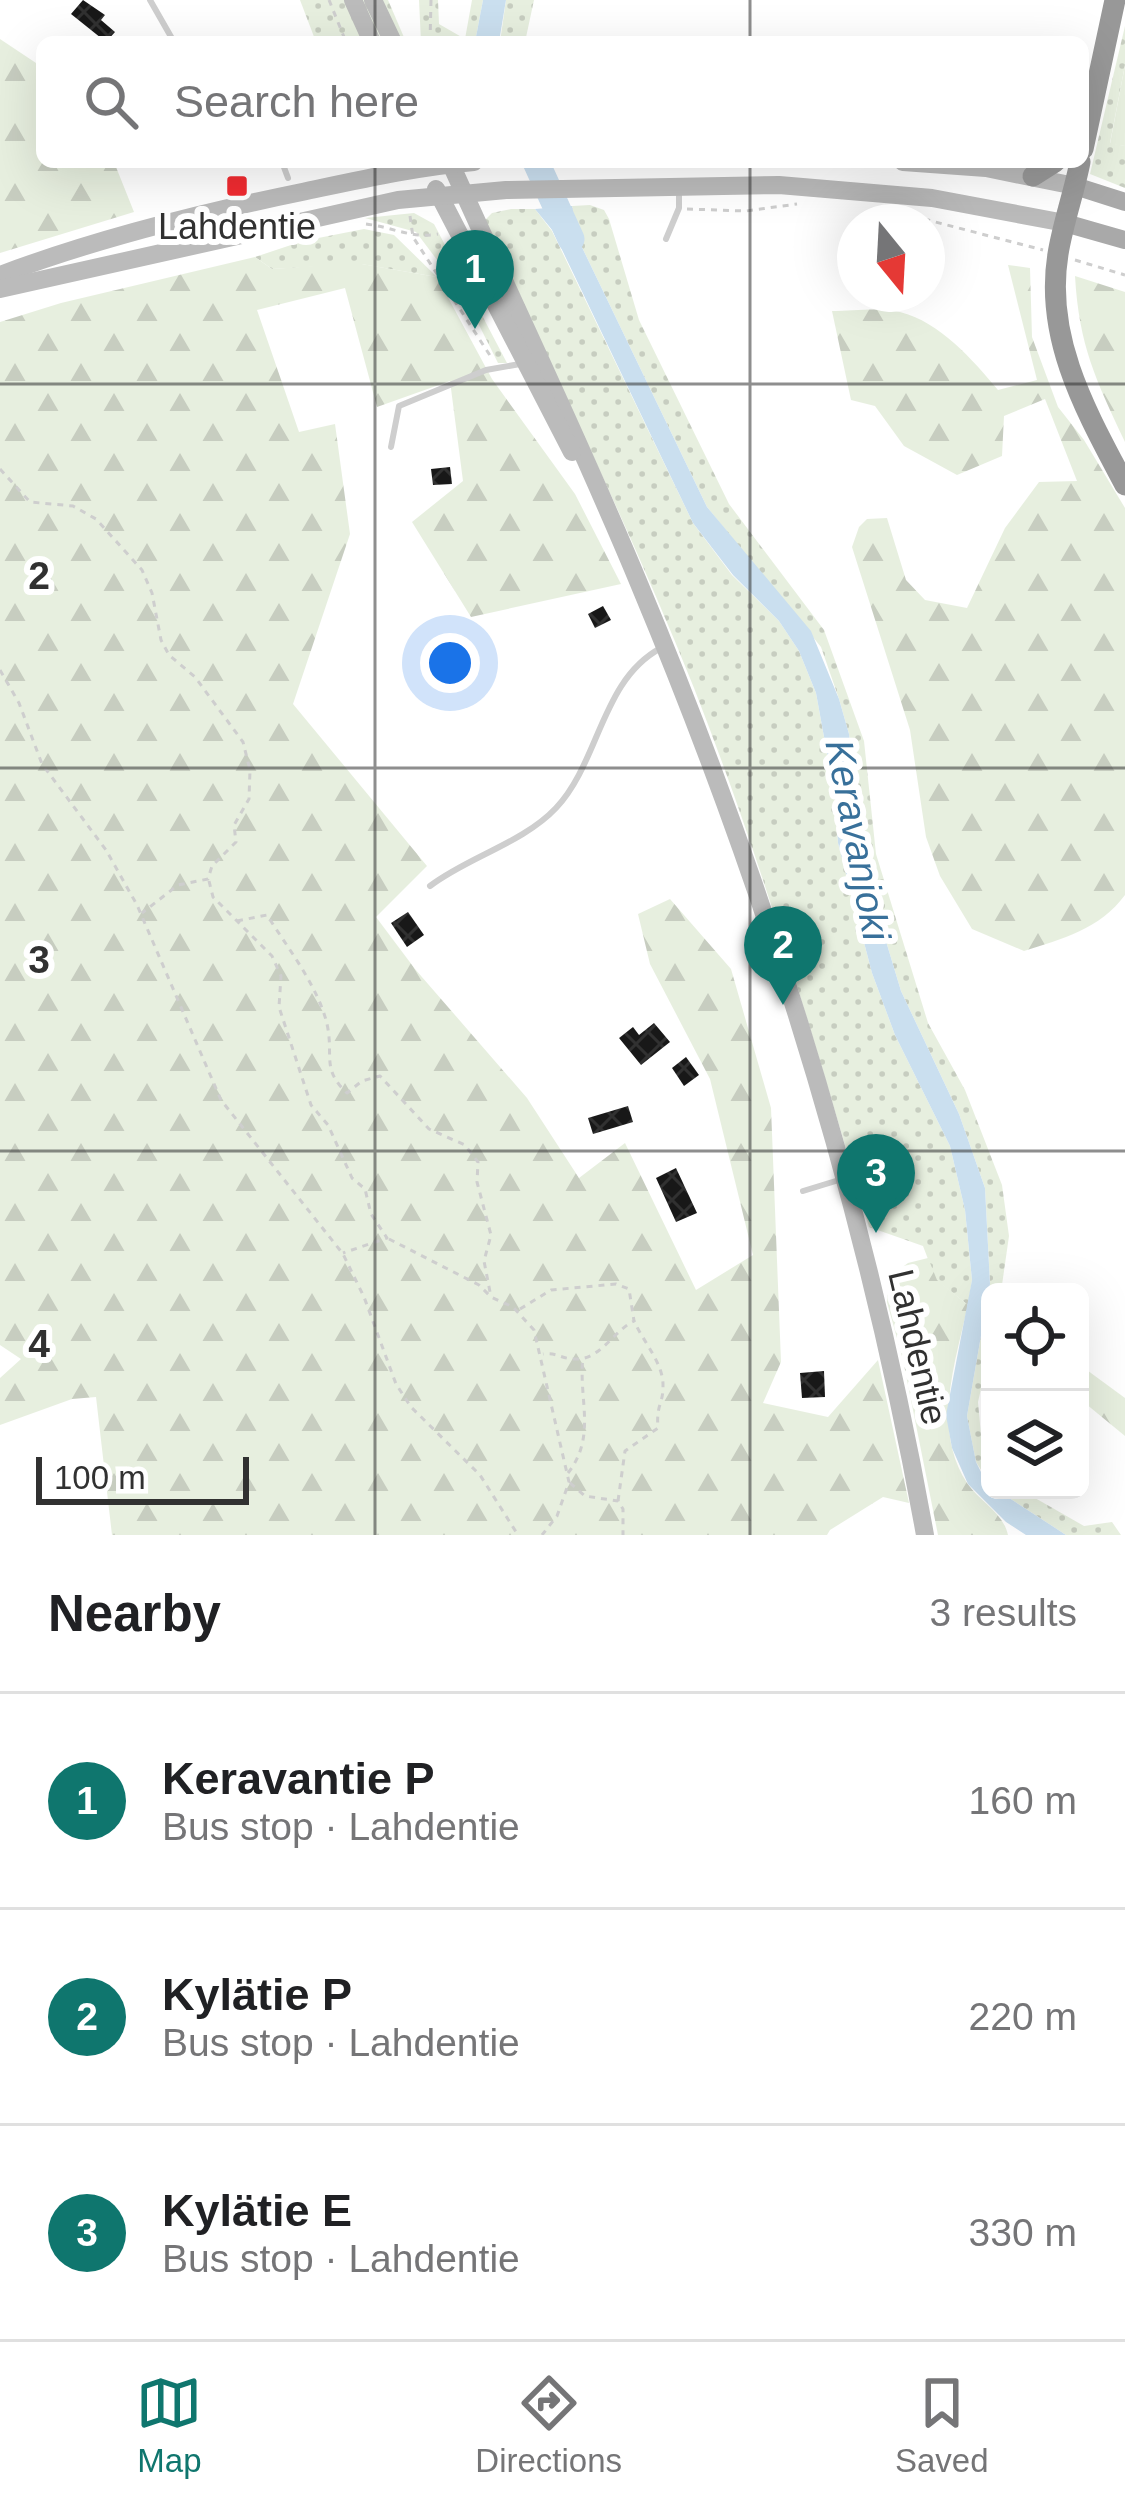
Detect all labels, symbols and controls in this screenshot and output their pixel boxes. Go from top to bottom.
search box [36,36,1089,168]
icon: search [78,69,144,135]
text: Search here [174,76,419,127]
marker: Lahdentie [224,173,250,199]
north arrow [837,204,945,312]
place label: Lahdentie [158,206,316,247]
pin: 1 [436,230,514,329]
text: 2 [28,554,50,597]
your location [420,633,480,693]
water label: Keravanjoki [817,736,899,945]
pin: 2 [744,906,822,1005]
text: 3 [28,938,50,981]
pin: 3 [837,1134,915,1233]
street label: Lahdentie [880,1265,956,1429]
map controls [981,1283,1089,1499]
button: locate [981,1283,1089,1391]
text: 4 [28,1322,50,1365]
button: layers [981,1391,1089,1499]
scale bar [36,1451,249,1504]
text: 100 m [54,1459,146,1496]
text: Nearby [48,1585,221,1642]
text: 3 results [930,1591,1077,1634]
text: Keravantie P [162,1753,435,1804]
text: 1 [76,1779,98,1822]
text: 160 m [969,1779,1077,1822]
text: Bus stop · Lahdentie [162,1805,520,1848]
text: Kylätie P [162,1969,352,2020]
text: 2 [76,1995,98,2038]
text: 220 m [969,1995,1077,2038]
text: Bus stop · Lahdentie [162,2021,520,2064]
text: Kylätie E [162,2185,352,2236]
text: 3 [76,2211,98,2254]
text: 330 m [969,2211,1077,2254]
text: Bus stop · Lahdentie [162,2237,520,2280]
tab: Map [136,2370,202,2480]
tab: Directions [475,2370,622,2480]
tab: Saved [895,2370,989,2480]

